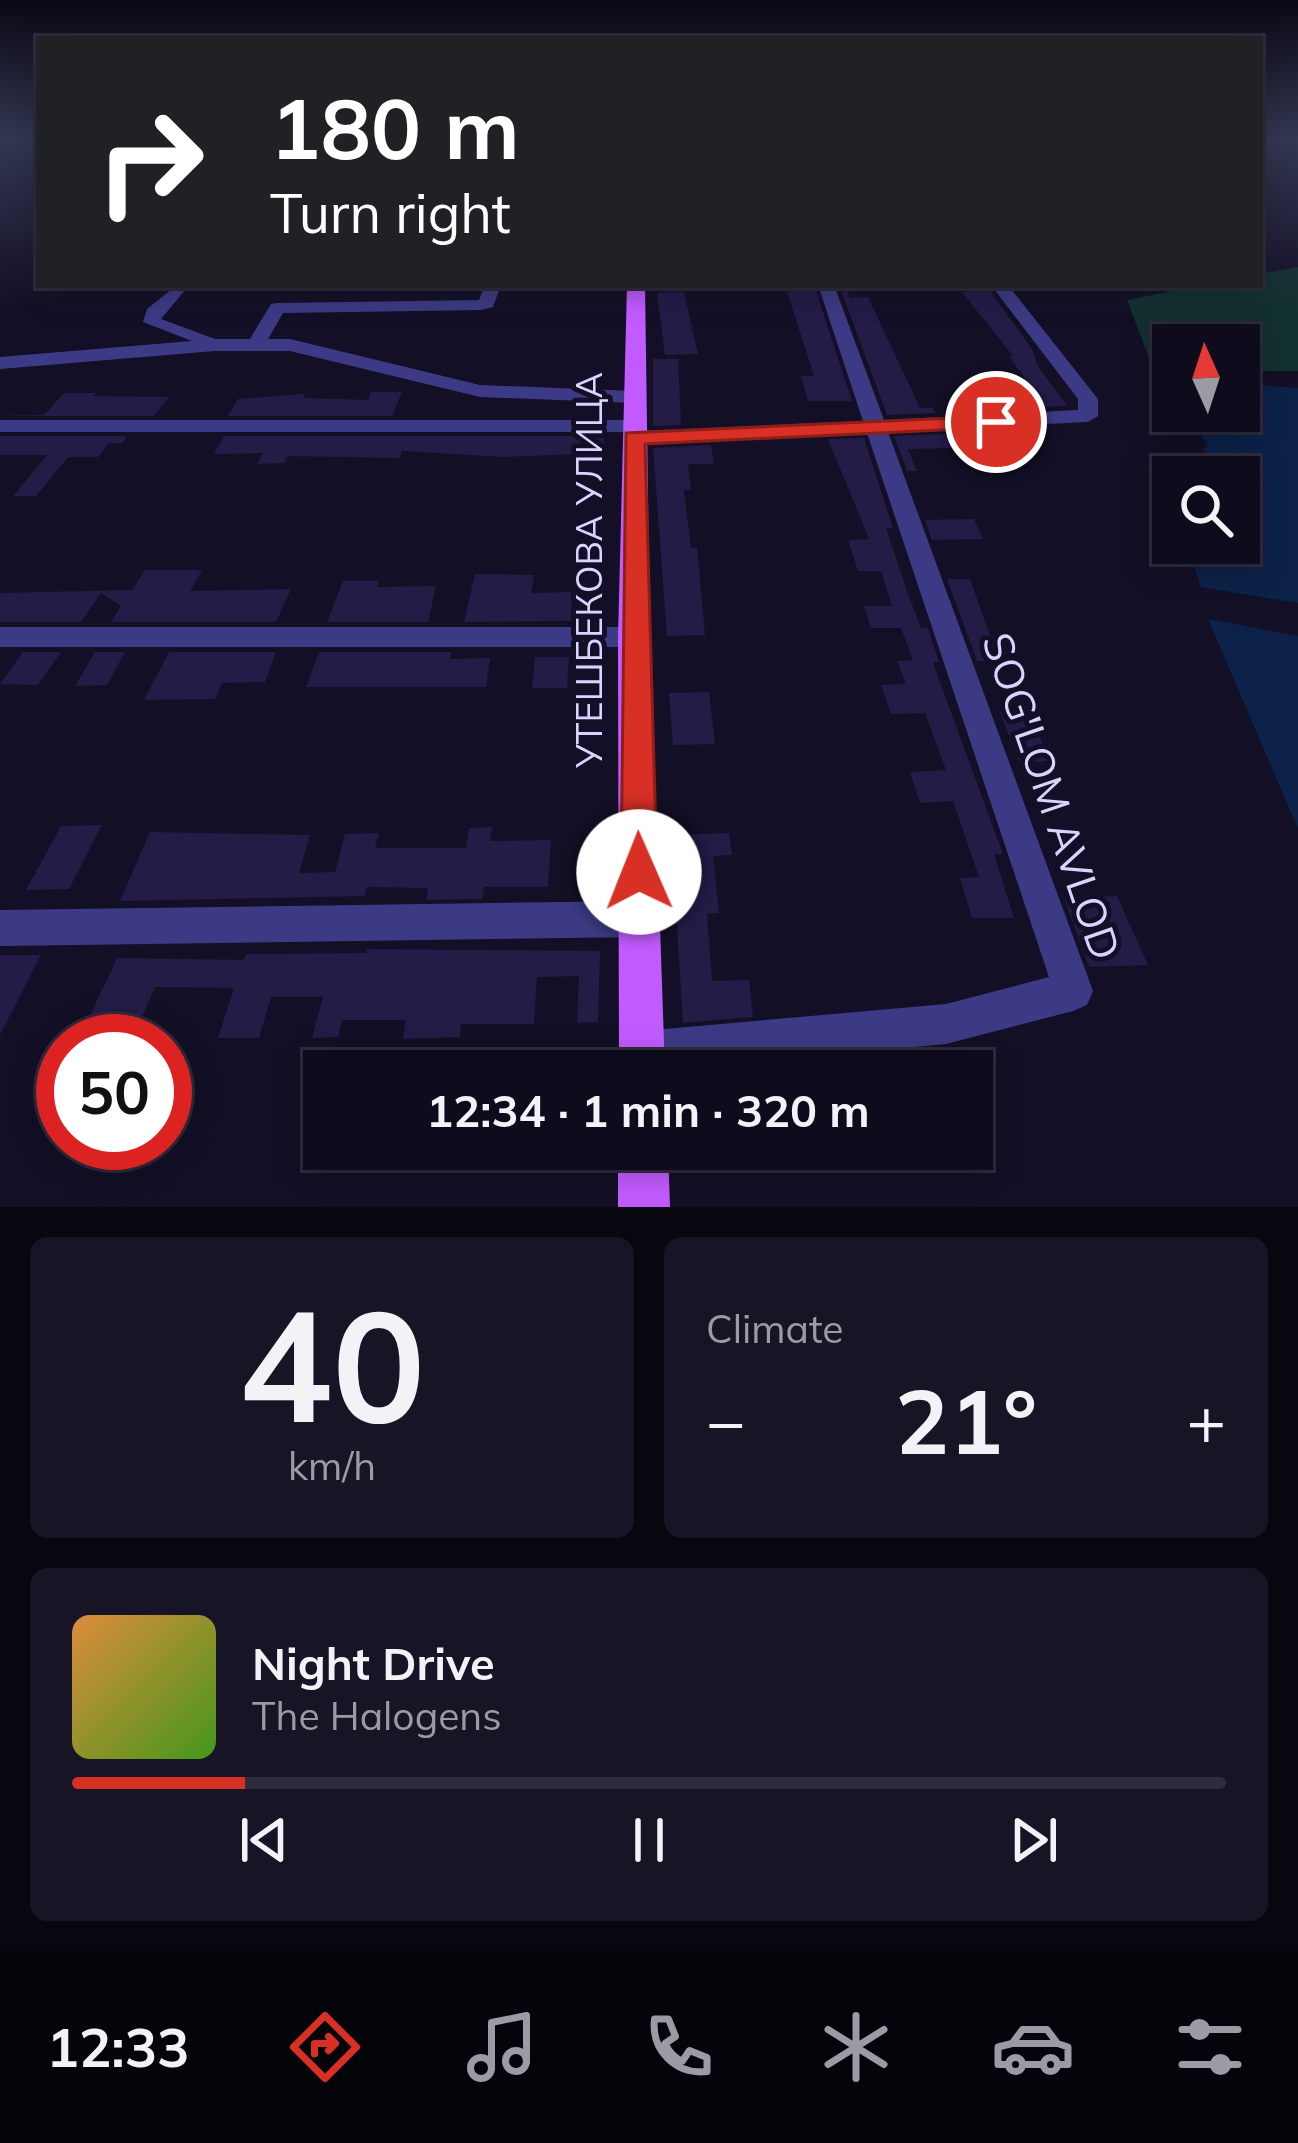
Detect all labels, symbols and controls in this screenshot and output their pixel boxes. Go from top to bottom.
text: 180 m [270,75,520,180]
icon: right [72,84,228,240]
text: Turn right [270,179,511,247]
north arrow [1152,324,1260,432]
map controls [1152,324,1260,564]
pin [945,371,1047,473]
street label: УТЕШБЕКОВА УЛИЦА [566,372,611,769]
icon: arrive [963,389,1029,455]
button: search [1152,456,1260,564]
street label: SOG'LOM AVLOD [971,625,1133,967]
position arrow [576,809,702,935]
speed limit sign: 50 [36,1014,192,1170]
text: 12:34 · 1 min · 320 m [426,1082,870,1138]
text: 40 [238,1265,426,1461]
text: Climate [706,1304,844,1353]
text: 21° [895,1364,1037,1477]
text: − [706,1379,746,1462]
text: + [1186,1379,1226,1462]
text: km/h [288,1441,376,1490]
text: Night Drive [252,1635,495,1691]
text: The Halogens [252,1691,502,1740]
icon: previous [231,1807,297,1873]
icon: pause [616,1807,682,1873]
icon: next [1001,1807,1067,1873]
icon: directions [283,2005,367,2089]
icon: music [460,2005,544,2089]
icon: phone [637,2005,721,2089]
icon: climate [814,2005,898,2089]
icon: car [991,2005,1075,2089]
icon: filters [1168,2005,1252,2089]
text: 12:33 [47,2013,190,2081]

